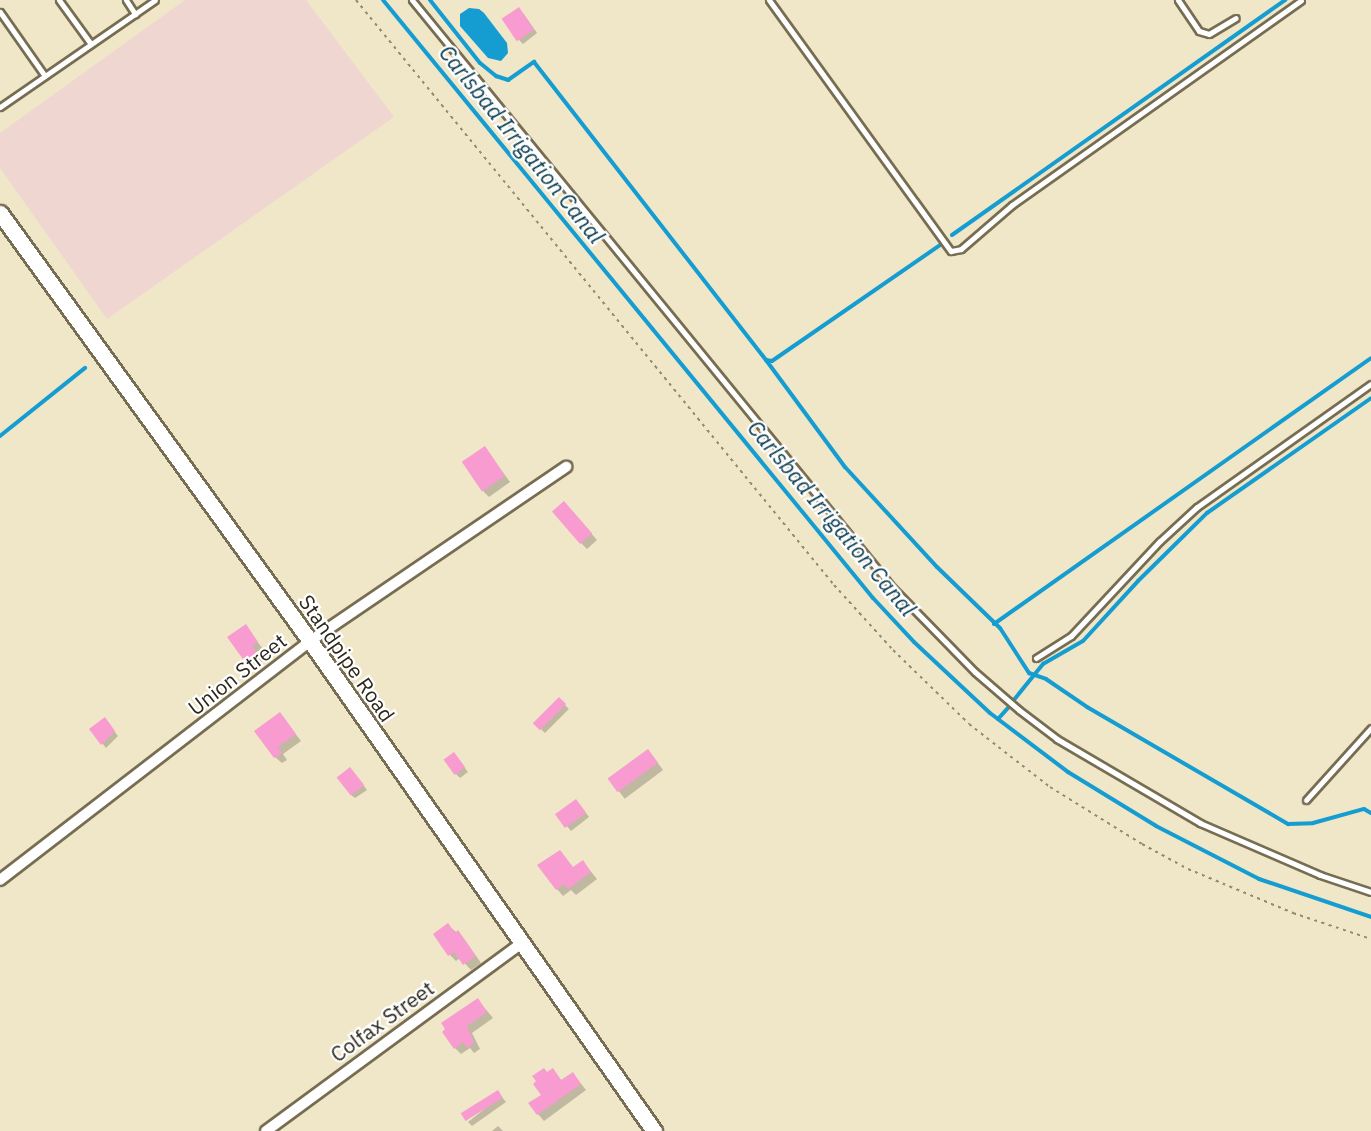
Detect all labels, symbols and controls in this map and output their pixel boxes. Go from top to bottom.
water label: Carlsbad Irrigation Canal [434,40,610,248]
water label: Carlsbad Irrigation Canal [742,415,922,621]
street label: Standpipe Road [294,590,400,726]
street label: Union Street [183,628,291,720]
street label: Colfax Street [325,975,439,1067]

